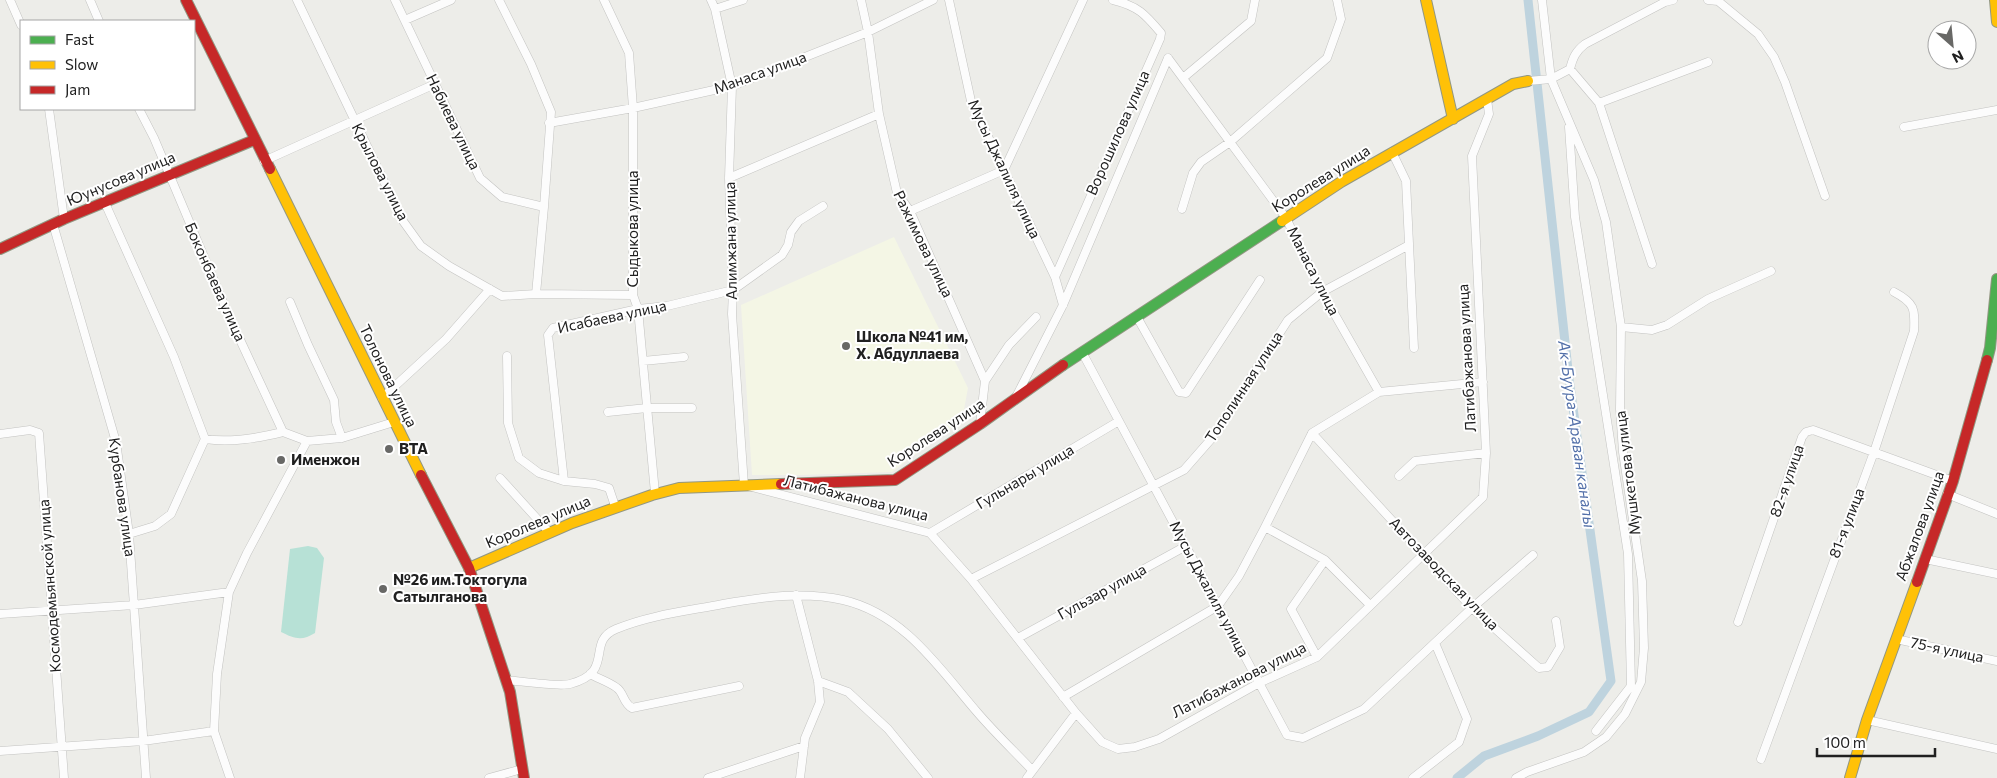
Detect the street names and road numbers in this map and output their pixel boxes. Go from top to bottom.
street label: Манаса улица [711,47,809,97]
street label: Ворошилова улица [1081,67,1153,198]
street label: Набиева улица [423,71,485,172]
street label: Мусы Джалиля улица [965,96,1045,241]
street label: Крылова улица [349,120,413,223]
street label: Королева улица [1268,141,1373,216]
street label: Юунусова улица [64,147,178,209]
street label: Сыдыкова улица [623,170,641,288]
street label: Алимжана улица [720,182,740,300]
street label: Ражимова улица [890,187,958,300]
street label: Боконбаева улица [182,219,250,344]
street label: Манаса улица [1284,223,1344,318]
street label: Латибажанова улица [1453,283,1479,433]
street label: Исабаева улица [556,296,668,336]
street label: Толонова улица [356,321,422,430]
street label: Тополинная улица [1201,328,1286,445]
street label: Королева улица [883,394,987,470]
street label: Мушкетова улица [1610,410,1644,536]
street label: Курбанова улица [106,436,140,558]
street label: Гульнары улица [972,440,1077,512]
street label: 82-я улица [1765,442,1807,519]
street label: Абжалова улица [1891,468,1947,583]
street label: Латибажанова улица [782,470,930,524]
street label: 81-я улица [1824,485,1868,560]
street label: Королева улица [482,491,593,551]
street label: Космодемьянской улица [34,499,64,673]
street label: Автозаводская улица [1386,513,1503,633]
street label: Мусы Джалиля улица [1166,517,1253,660]
street label: Гульзар улица [1054,559,1149,623]
street label: 75-я улица [1909,632,1986,666]
street label: Латибажанова улица [1168,637,1309,721]

